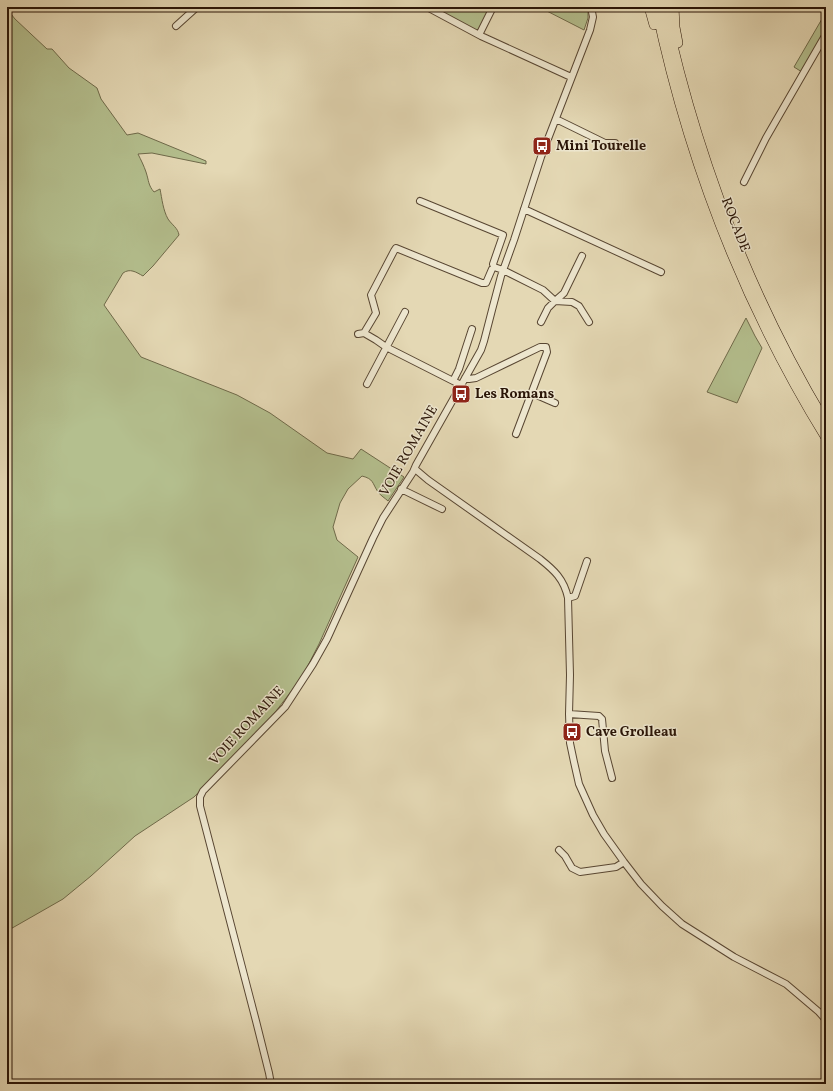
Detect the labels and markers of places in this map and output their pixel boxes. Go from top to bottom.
bus stop icon: Mini Tourelle [531,135,553,157]
place label: Mini Tourelle [556,137,646,156]
bus stop icon: Les Romans [450,383,472,405]
place label: Les Romans [475,385,554,404]
bus stop icon: Cave Grolleau [561,721,583,743]
place label: Cave Grolleau [586,723,678,742]

